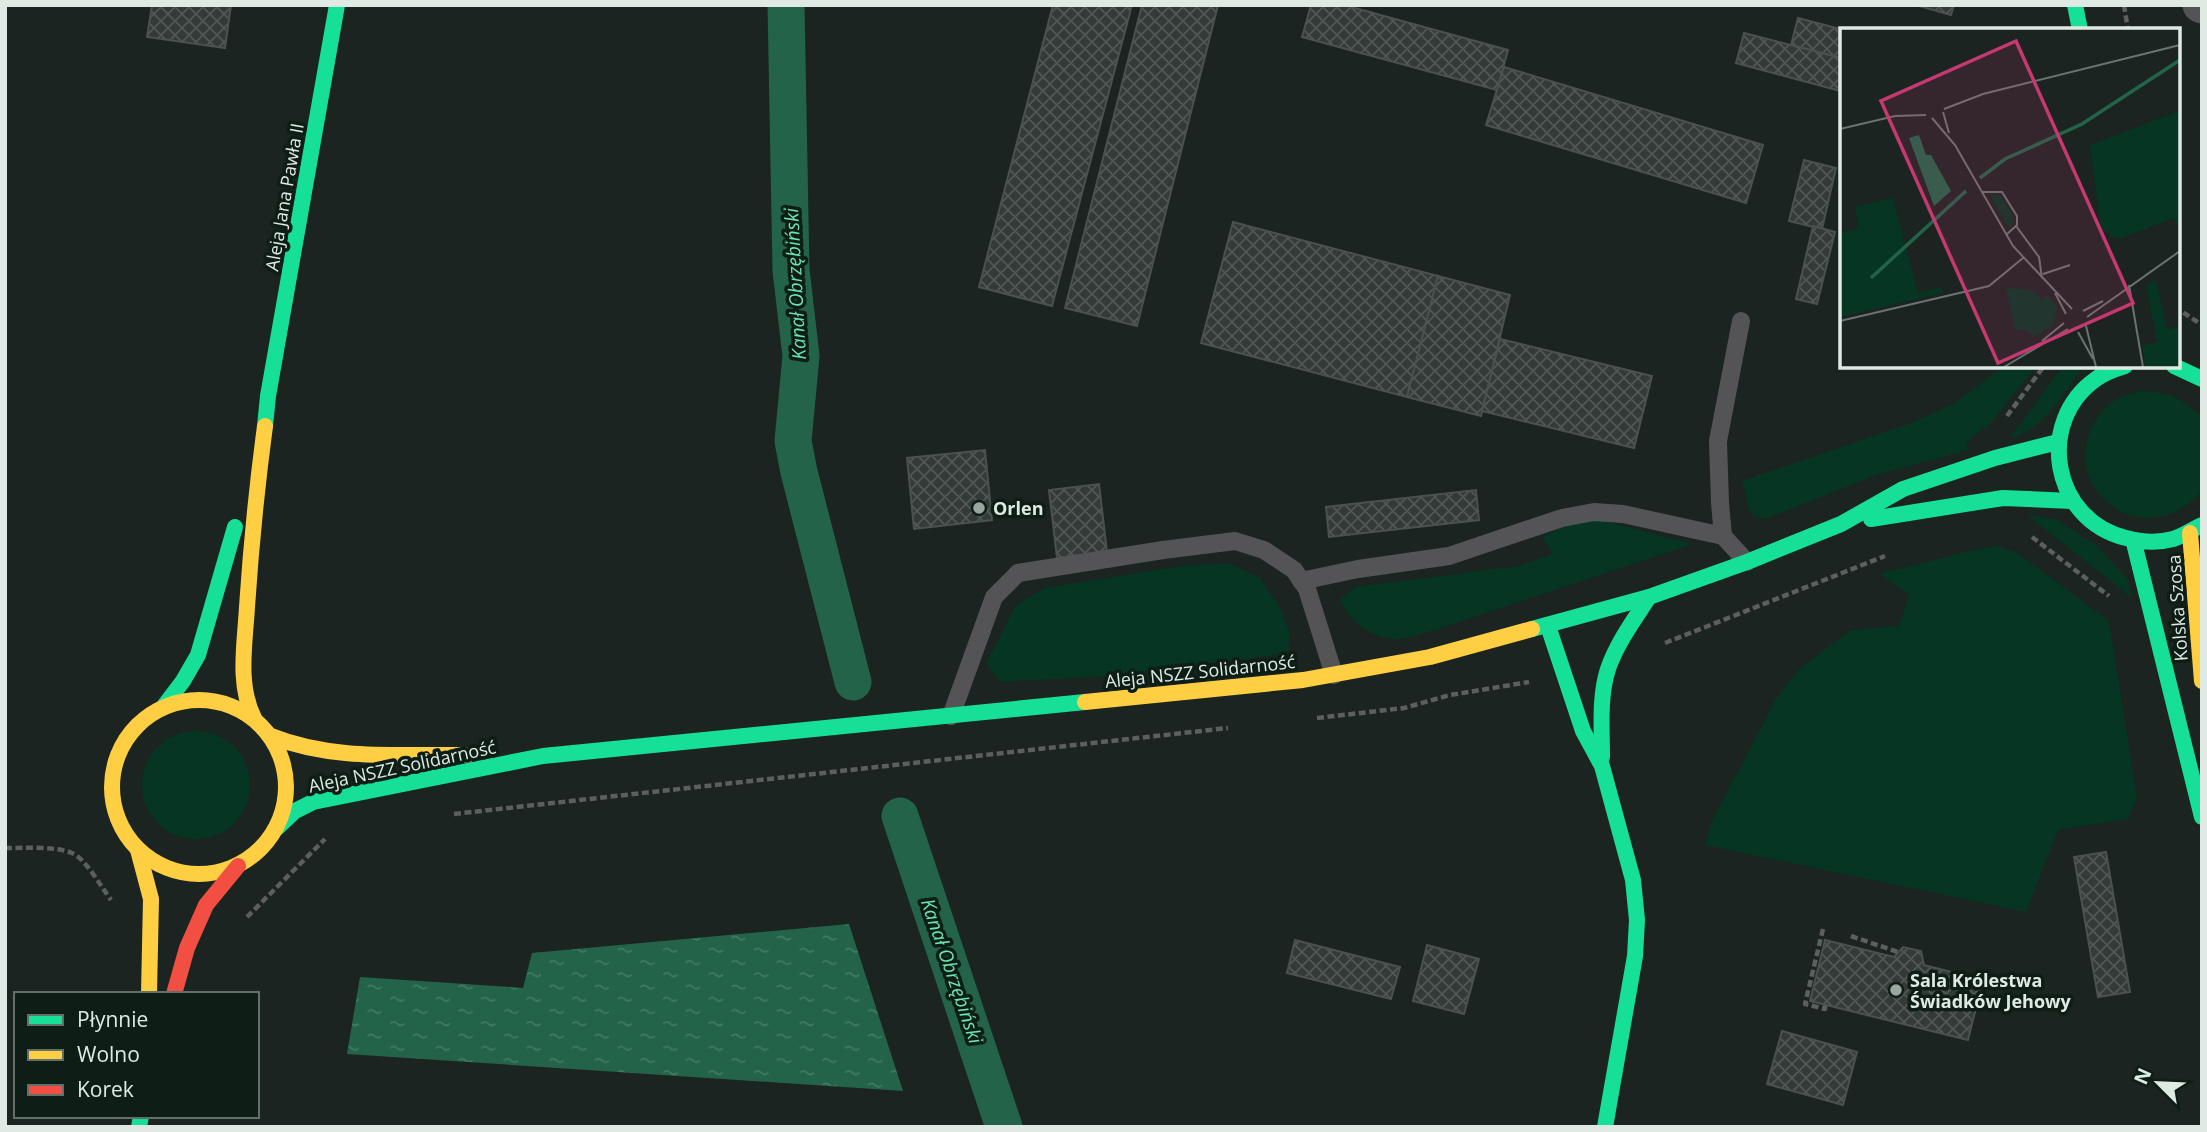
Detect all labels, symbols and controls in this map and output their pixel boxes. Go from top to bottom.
inset map [1840,28,2179,368]
street label: Aleja Jana Pawła II [259,121,309,273]
water label: Kanał Obrzębiński [778,206,812,361]
place label: Orlen [993,496,1043,520]
marker: Orlen [971,500,987,516]
street label: Kolska Szosa [2161,554,2193,662]
street label: Aleja NSZZ Solidarność [1104,649,1297,693]
street label: Aleja NSZZ Solidarność [306,734,498,798]
water label: Kanał Obrzębiński [915,895,989,1048]
place label: Sala Królestwa Świadków Jehowy [1910,968,2071,1013]
marker: Sala Królestwa Świadków Jehowy [1888,982,1904,998]
legend [14,992,259,1118]
text: Płynnie [77,1005,148,1033]
text: Wolno [77,1040,140,1068]
north arrow [2123,1048,2193,1118]
text: N [2127,1064,2157,1088]
text: Korek [77,1075,134,1103]

